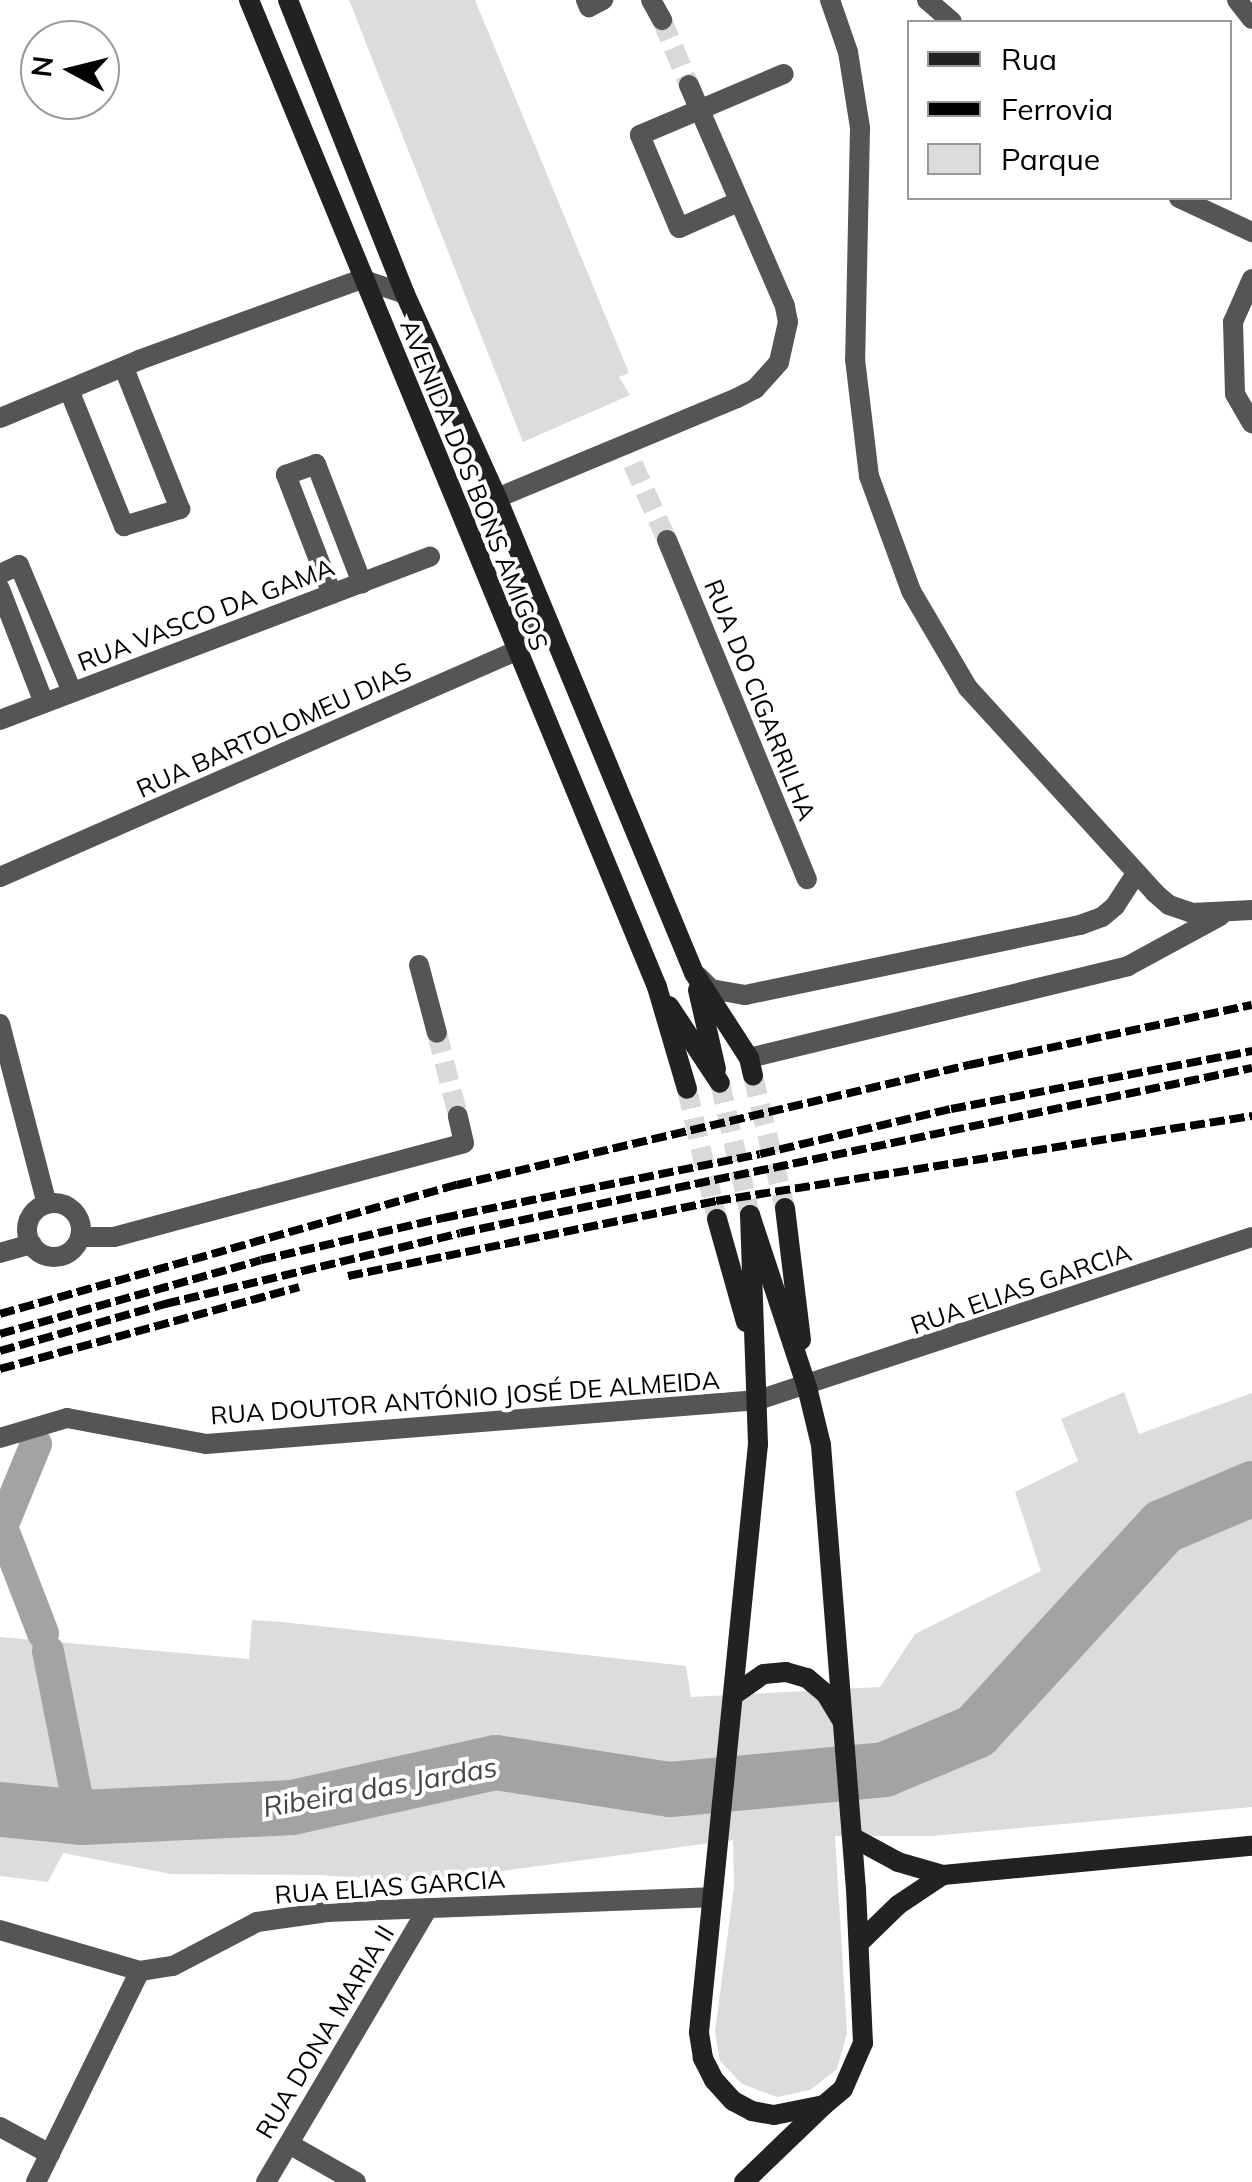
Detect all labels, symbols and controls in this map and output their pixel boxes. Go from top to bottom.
north arrow [20,20,120,120]
legend [907,20,1232,200]
text: Rua [1001,40,1057,78]
text: N [23,54,60,79]
text: Ferrovia [1001,90,1113,128]
text: Parque [1001,140,1100,178]
street label: AVENIDA DOS BONS AMIGOS [394,315,554,655]
street label: RUA VASCO DA GAMA [74,552,338,678]
street label: RUA DO CIGARRILHA [698,575,822,825]
street label: RUA BARTOLOMEU DIAS [132,656,416,804]
street label: RUA ELIAS GARCIA [907,1237,1135,1341]
street label: RUA DOUTOR ANTÓNIO JOSÉ DE ALMEIDA [209,1365,721,1431]
water label: Ribeira das Jardas [260,1750,500,1824]
street label: RUA ELIAS GARCIA [274,1864,506,1910]
street label: RUA DONA MARIA II [249,1920,401,2144]

